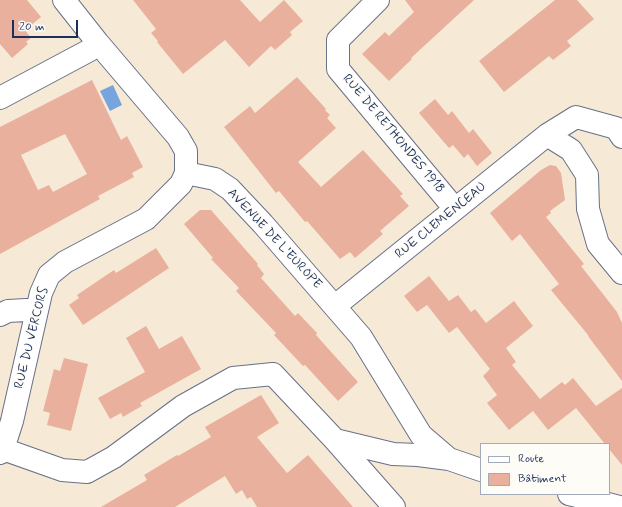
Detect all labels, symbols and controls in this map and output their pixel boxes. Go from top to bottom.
scale bar [14,12,80,38]
text: 20 m [19,19,45,35]
street label: RUE DE RETHONDES 1918 [339,71,447,197]
street label: RUE CLEMENCEAU [392,179,490,263]
street label: AVENUE DE L'EUROPE [223,186,325,292]
street label: RUE DU VERCORS [12,286,52,390]
legend [480,443,610,495]
text: Route [518,451,544,467]
text: Bâtiment [518,471,567,487]

